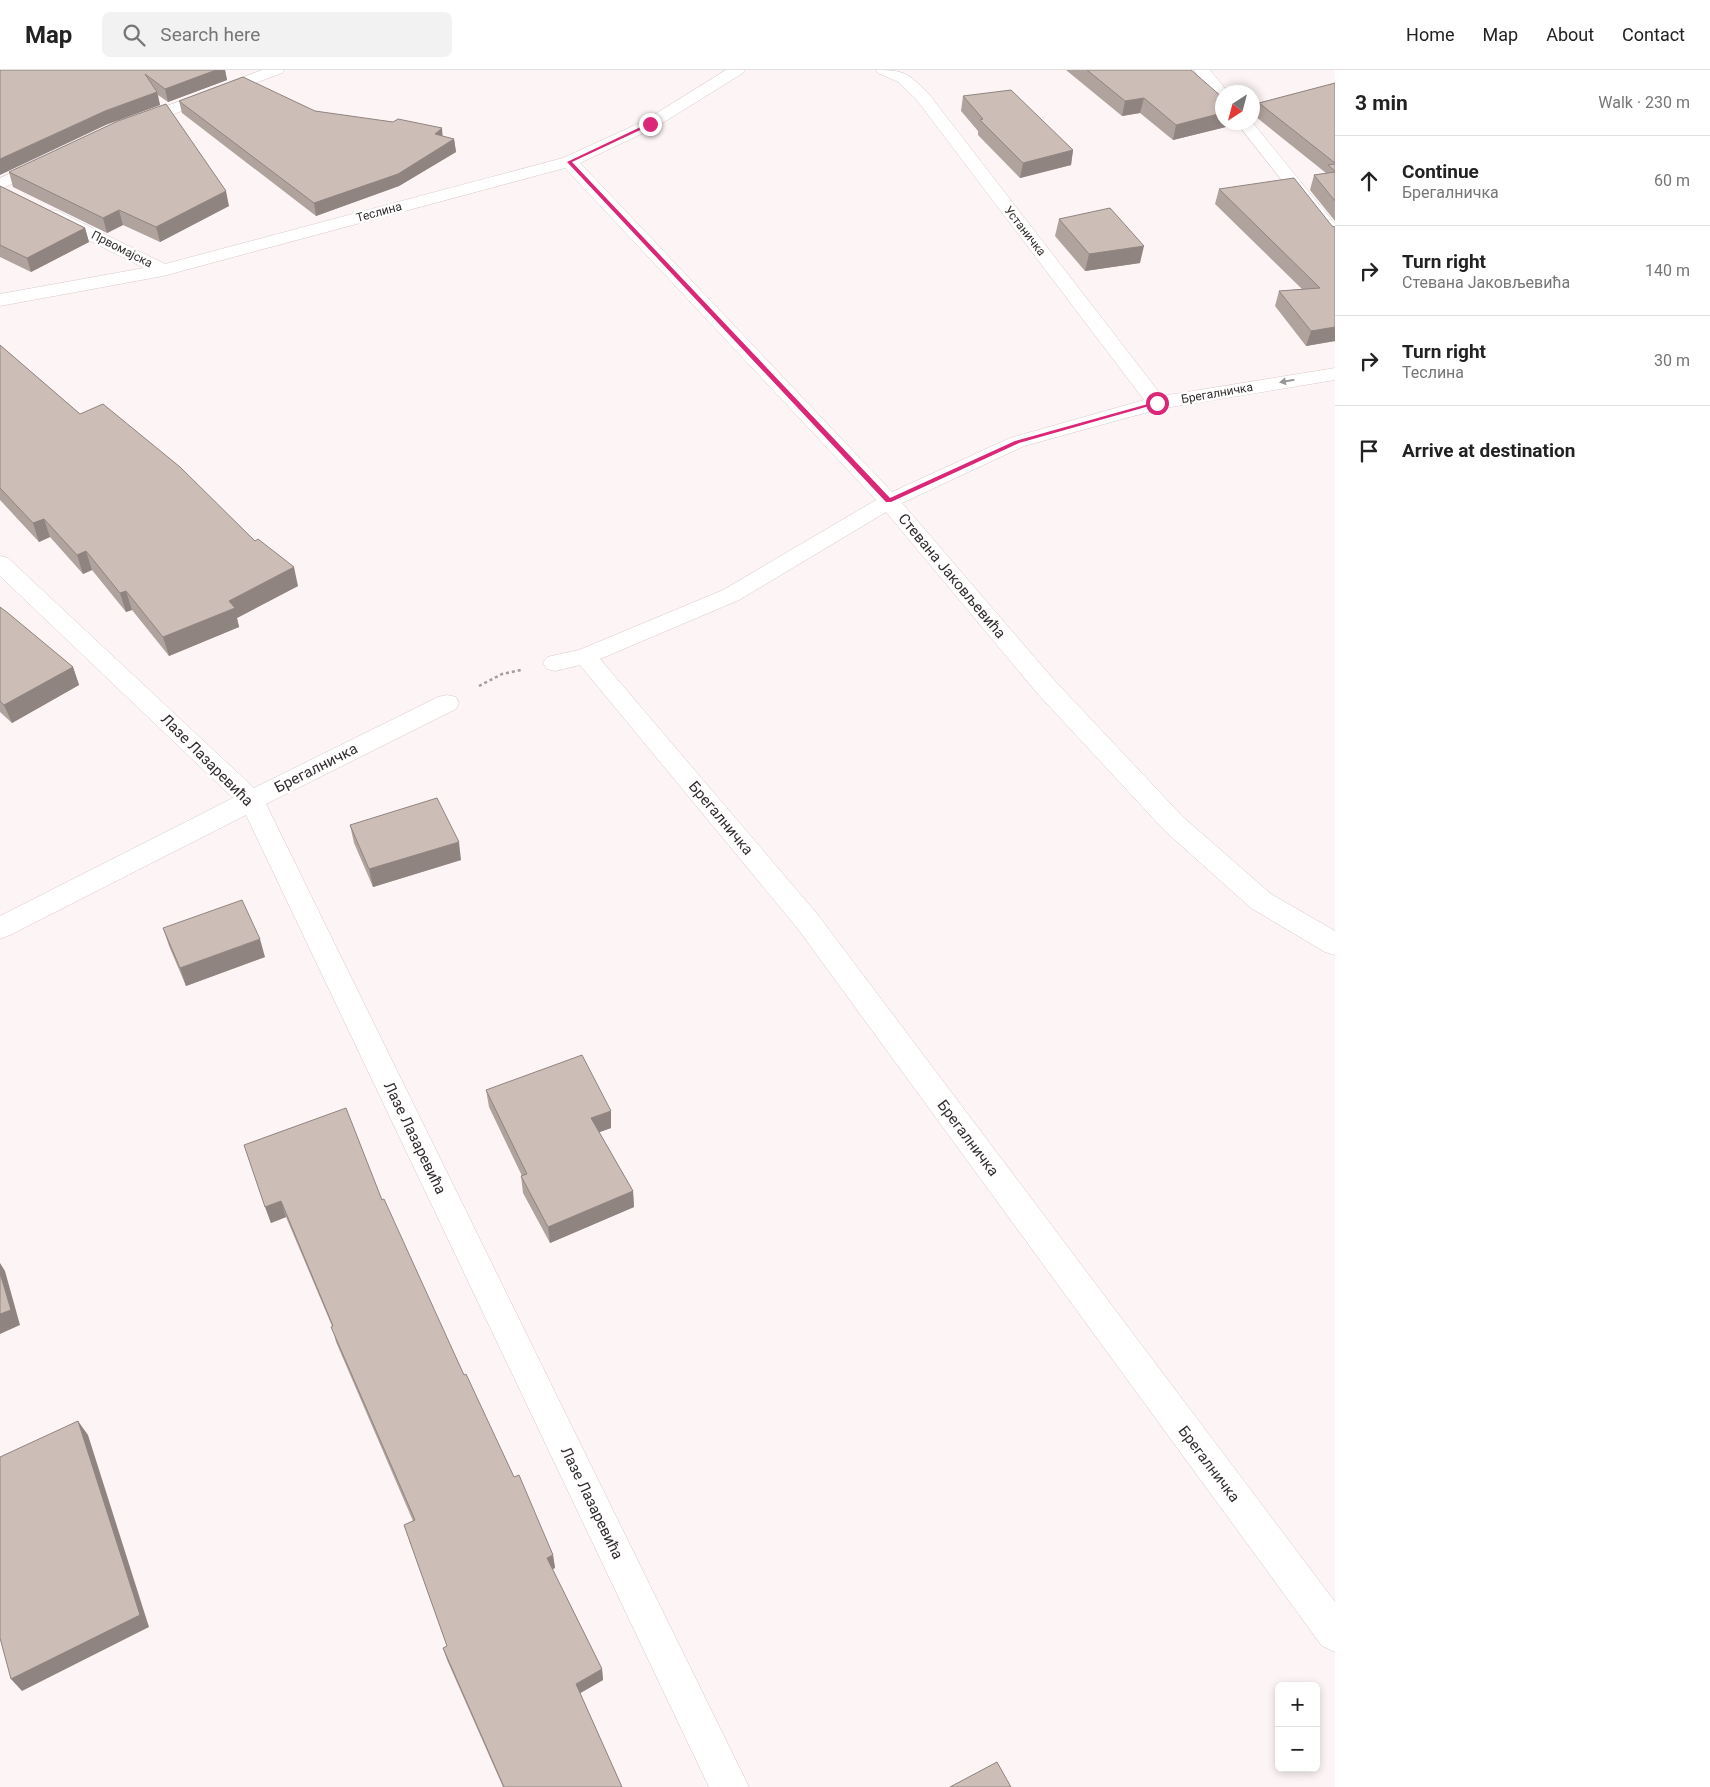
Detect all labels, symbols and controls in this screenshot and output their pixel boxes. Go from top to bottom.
search box [102,12,452,57]
text: Map [25,21,72,49]
icon: search [120,21,148,49]
text: Search here [160,23,260,46]
text: Home [1406,24,1455,45]
text: Map [1483,24,1518,45]
text: About [1546,24,1594,45]
text: Contact [1622,24,1685,45]
north arrow [1215,85,1260,130]
text: 3 min [1355,91,1408,115]
text: Walk · 230 m [1598,93,1690,112]
route end [639,113,662,136]
text: Continue [1402,160,1479,183]
icon: ahead [1355,167,1383,195]
text: 60 m [1654,171,1690,190]
text: Брегалничка [1402,183,1499,202]
street label: Теслина [355,199,403,225]
street label: Устаничка [1001,203,1049,259]
street label: Првомајска [89,228,155,270]
text: Turn right [1402,250,1486,273]
icon: right [1355,257,1383,285]
text: 140 m [1645,261,1690,280]
text: Стевана Јаковљевића [1402,273,1570,292]
text: Turn right [1402,340,1486,363]
icon: right [1355,347,1383,375]
text: 30 m [1654,351,1690,370]
text: Теслина [1402,363,1464,382]
one-way arrow [1278,377,1294,385]
street label: Брегалничка [1180,380,1254,406]
route start [1146,392,1169,415]
icon: arrive [1355,437,1383,465]
text: Arrive at destination [1402,439,1575,462]
street label: Стевана Јаковљевића [894,510,1010,642]
street label: Лазе Лазаревића [157,710,257,810]
street label: Брегалничка [272,739,360,797]
street label: Брегалничка [685,777,757,859]
street label: Лазе Лазаревића [380,1079,450,1197]
street label: Брегалничка [934,1096,1002,1180]
street label: Брегалничка [1175,1422,1243,1506]
street label: Лазе Лазаревића [557,1444,627,1562]
map controls [1275,1682,1320,1772]
button: + [1275,1682,1320,1727]
button: − [1275,1727,1320,1772]

